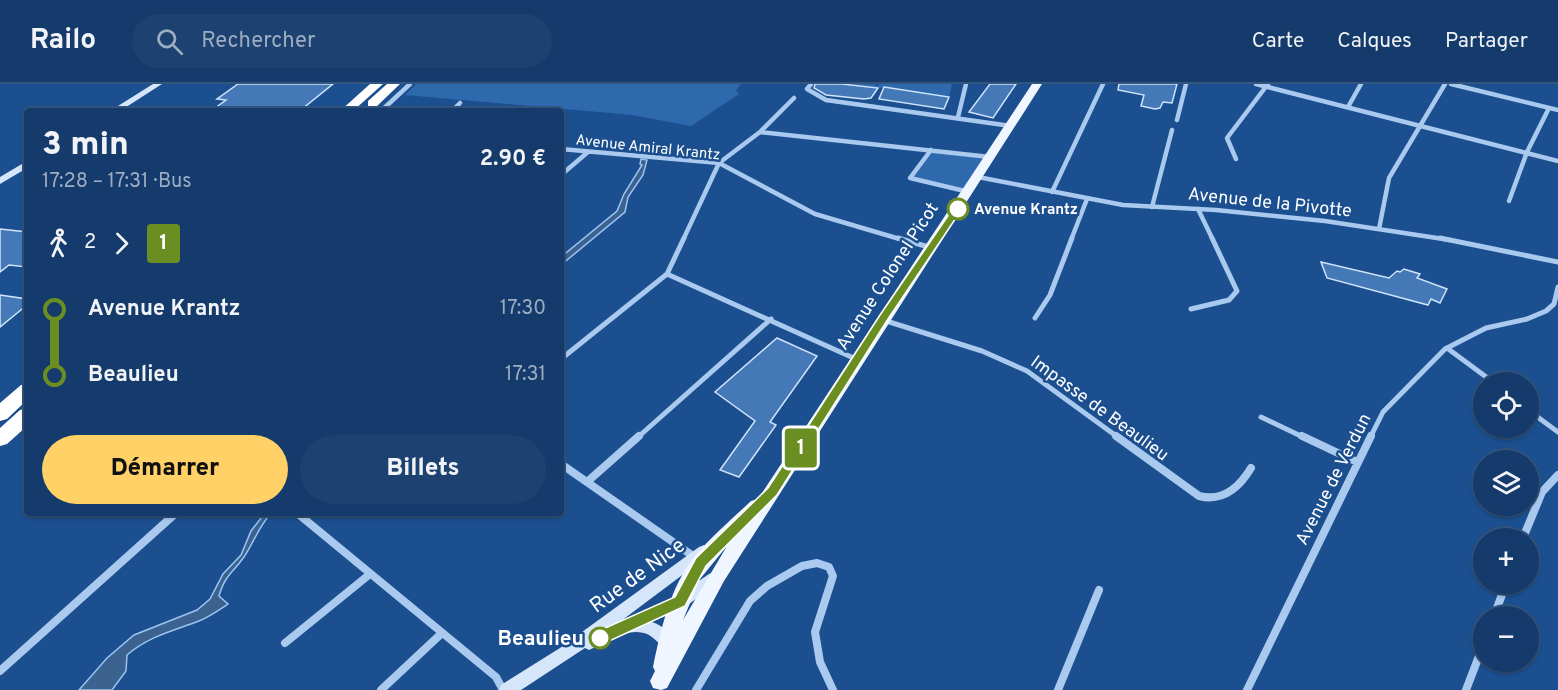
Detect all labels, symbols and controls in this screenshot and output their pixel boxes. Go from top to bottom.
search box [132,14,552,68]
text: Railo [30,23,96,59]
icon: search [153,25,186,58]
text: Rechercher [201,28,316,55]
text: Carte [1252,28,1304,55]
text: Calques [1337,28,1412,55]
text: Partager [1445,28,1528,55]
text: 3 min [42,125,129,167]
street label: Avenue Amiral Krantz [574,131,721,166]
text: 2.90 € [480,146,546,173]
text: 17:28 – 17:31 · Bus [42,169,192,195]
street label: Avenue de la Pivotte [1187,183,1353,224]
marker: Avenue Krantz [947,198,969,220]
street label: Avenue Colonel Picot [832,199,945,355]
place label: Avenue Krantz [974,201,1078,220]
icon: walk [42,227,75,260]
icon: forward [105,227,138,260]
text: 2 [84,230,96,256]
text: 1 [159,230,168,257]
text: Avenue Krantz [88,296,240,323]
text: 17:30 [500,296,546,322]
street label: Impasse de Beaulieu [1025,351,1173,467]
text: Beaulieu [88,362,179,389]
text: 17:31 [505,362,546,388]
map controls [1473,372,1539,672]
button: locate [1473,372,1539,438]
street label: Avenue de Verdun [1291,410,1377,549]
line badge: 1 [782,428,820,468]
button: Démarrer [42,435,288,504]
button: Billets [300,435,546,504]
text: 1 [797,435,805,462]
button: layers [1473,450,1539,516]
button: + [1473,528,1539,594]
street label: Rue de Nice [585,532,691,620]
button: − [1473,606,1539,672]
place label: Beaulieu [497,626,584,653]
marker: Beaulieu [589,627,611,649]

